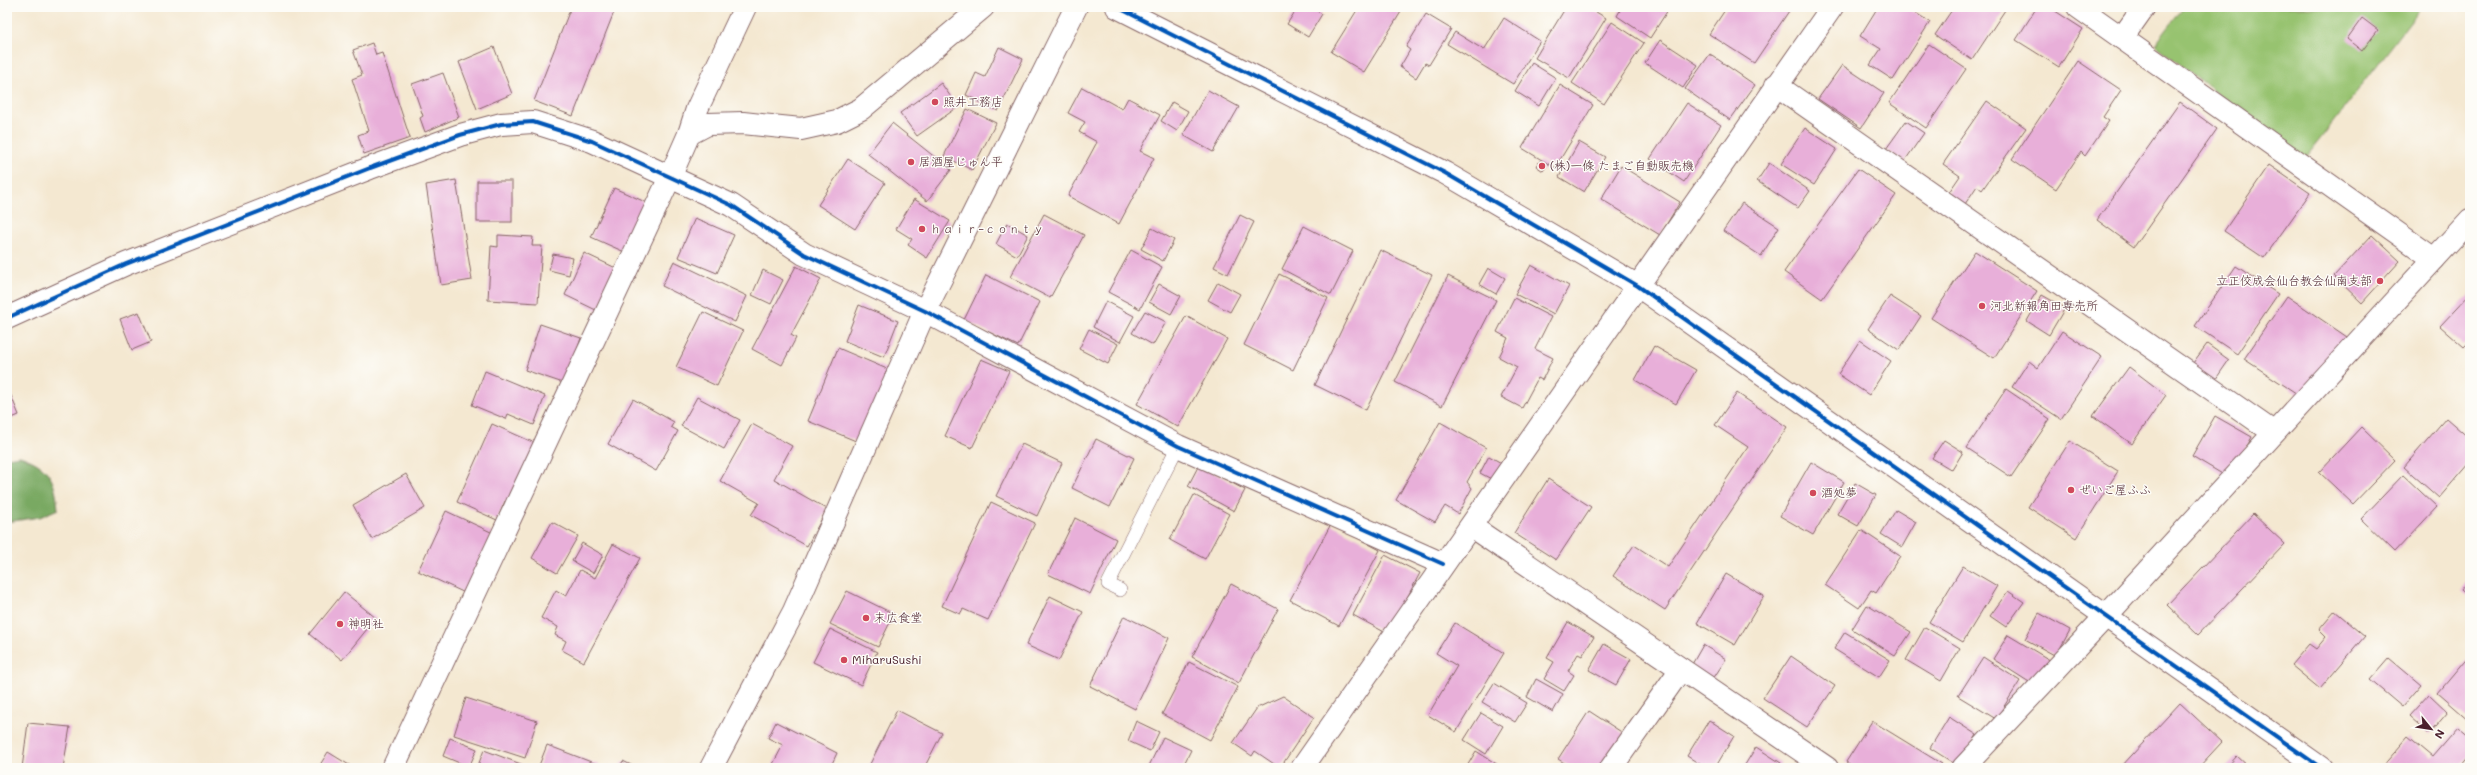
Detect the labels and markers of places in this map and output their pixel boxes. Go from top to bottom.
place label: 照井工務店 [943,93,1003,109]
marker: 照井工務店 [930,97,940,107]
place label: 居酒屋じゅん平 [919,153,1003,169]
marker: 居酒屋じゅん平 [906,157,916,167]
place label: (株)一條 たまご自動販売機 [1550,157,1694,173]
marker: (株)一條 たまご自動販売機 [1537,161,1547,171]
place label: ｈａｉｒ−ｃｏｎｔｙ [930,220,1044,236]
marker: ｈａｉｒ−ｃｏｎｔｙ [917,224,927,234]
place label: 立正佼成会仙台教会仙南支部 [2216,272,2372,288]
marker: 立正佼成会仙台教会仙南支部 [2375,276,2385,286]
place label: 河北新報角田専売所 [1990,297,2098,313]
marker: 河北新報角田専売所 [1977,301,1987,311]
place label: ぜいご屋ふふ [2079,481,2151,497]
place label: 酒処夢 [1821,484,1857,500]
marker: ぜいご屋ふふ [2066,485,2076,495]
marker: 酒処夢 [1808,488,1818,498]
place label: 末広食堂 [874,609,922,625]
marker: 末広食堂 [861,613,871,623]
place label: 神明社 [348,615,384,631]
marker: 神明社 [335,619,345,629]
place label: MiharuSushi [852,651,922,667]
marker: MiharuSushi [839,655,849,665]

